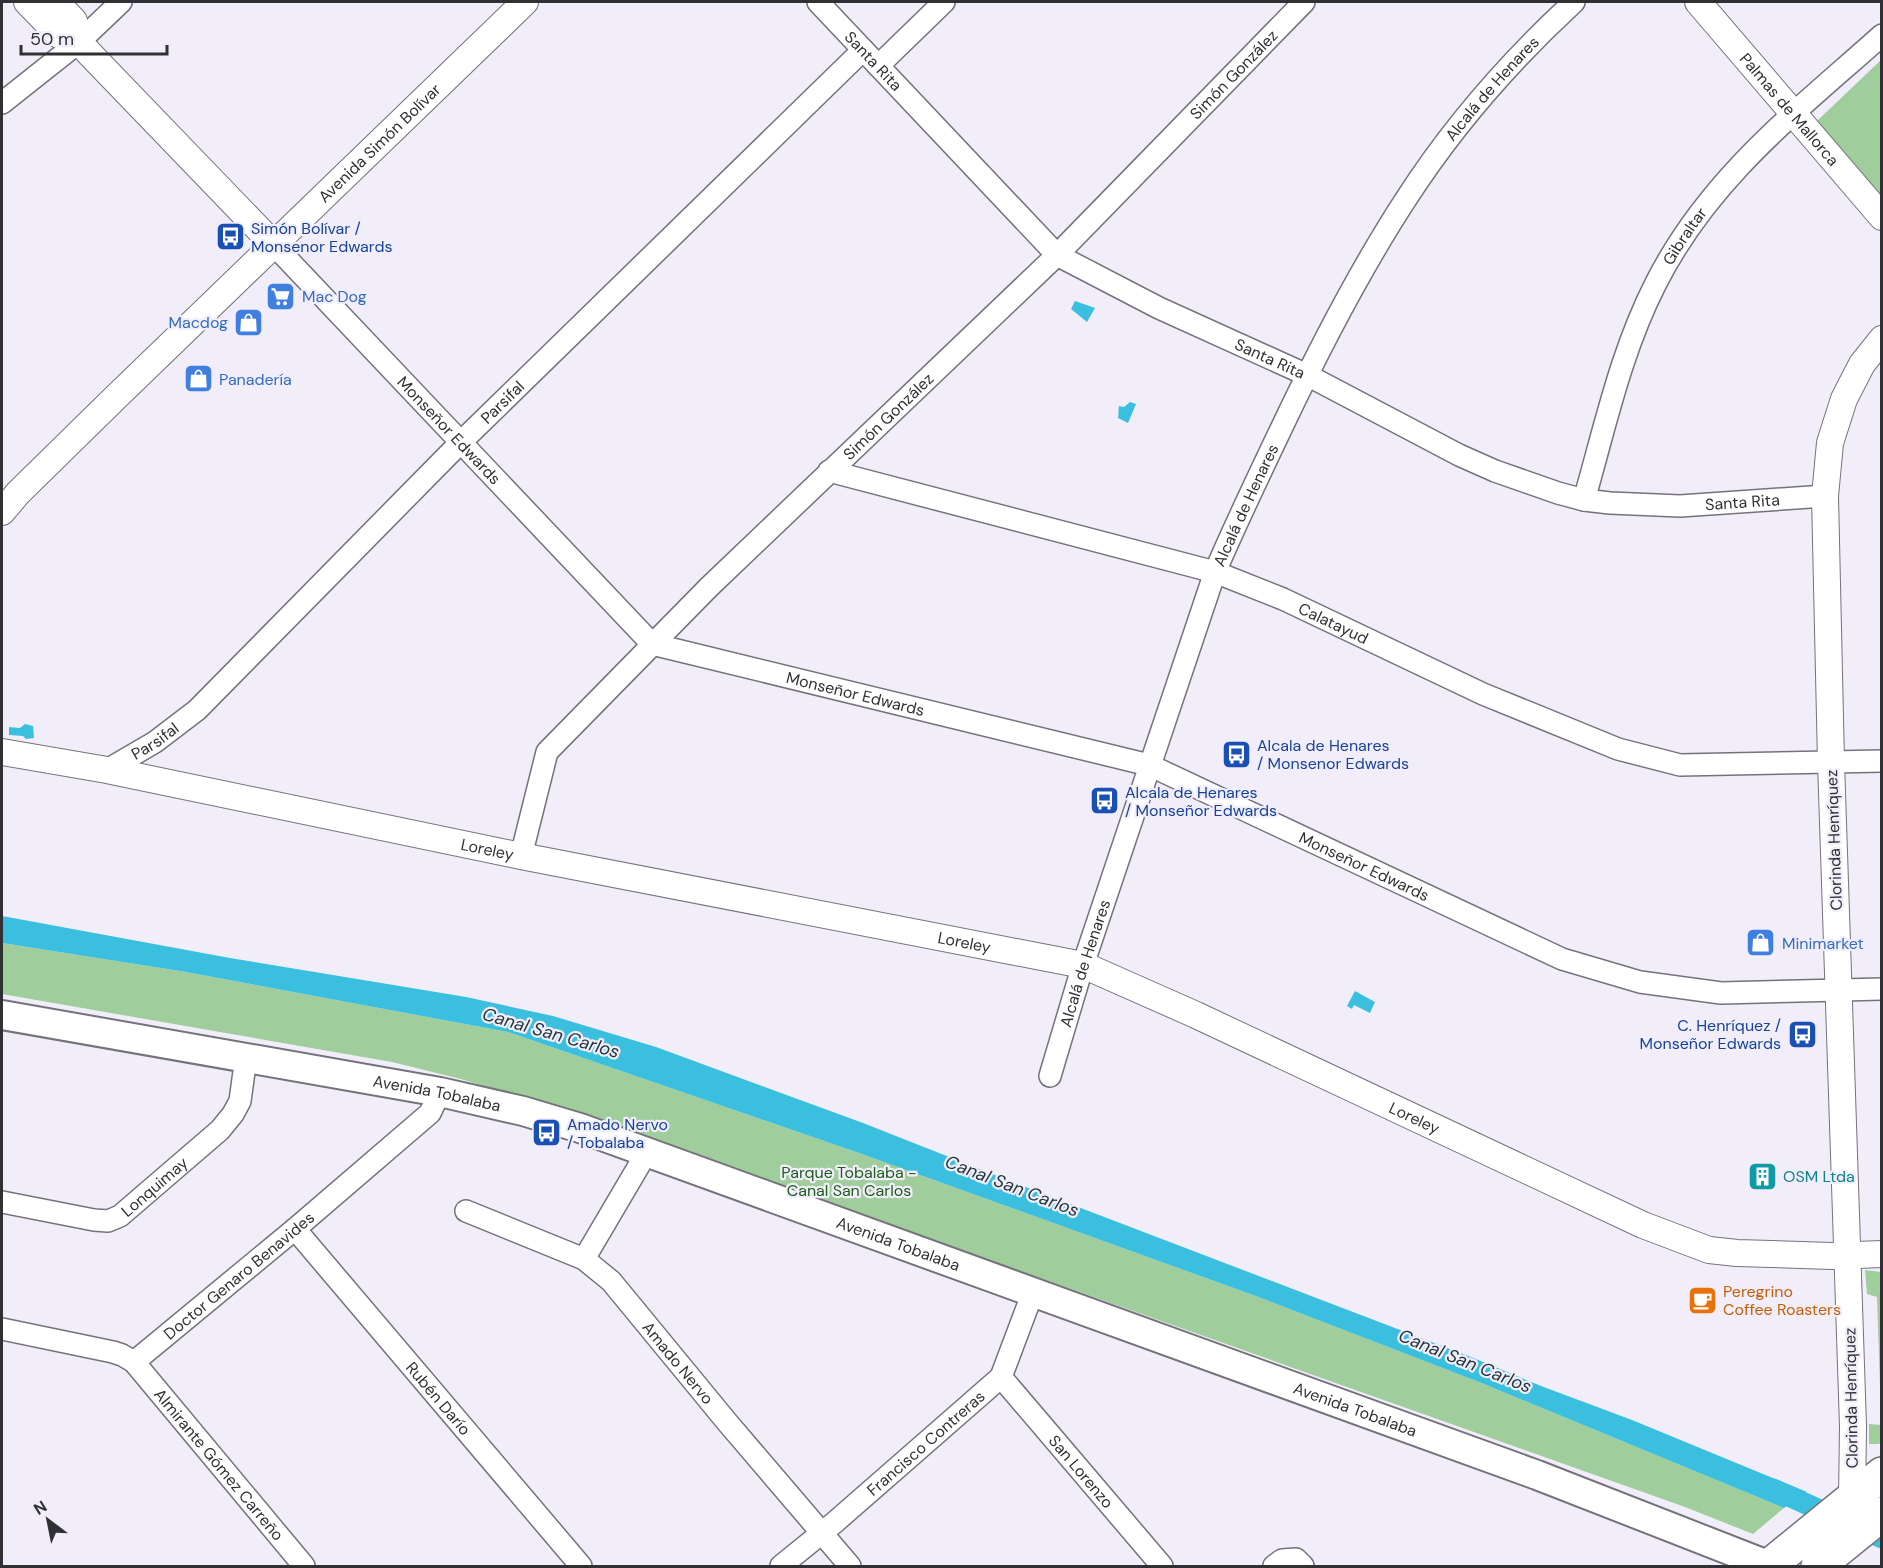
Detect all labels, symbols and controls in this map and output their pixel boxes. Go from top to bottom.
scale bar [21,18,166,56]
street label: Simón González [1185,25,1282,124]
street label: Santa Rita [840,26,907,95]
text: 50 m [30,27,74,51]
street label: Alcalá de Henares [1440,31,1543,145]
street label: Palmas de Mallorca [1735,48,1844,170]
street label: Avenida Simón Bolívar [314,79,445,207]
street label: Gibraltar [1658,203,1711,269]
place label: Simón Bolívar / Monsenor Edwards [251,218,392,257]
bus stop icon: Simón Bolívar / Monsenor Edwards [214,221,246,253]
supermarket icon: Mac Dog [265,280,297,312]
place label: Mac Dog [302,286,367,307]
shop icon: Macdog [233,306,265,338]
place label: Macdog [169,312,228,333]
street label: Santa Rita [1232,333,1309,383]
shop icon: Panadería [182,363,214,395]
street label: Simón González [838,368,938,464]
place label: Panadería [219,369,292,390]
street label: Monseñor Edwards [393,371,506,489]
street label: Parsifal [476,376,528,428]
street label: Alcalá de Henares [1208,440,1283,570]
street label: Santa Rita [1704,489,1780,515]
street label: Calatayud [1295,597,1372,649]
street label: Monseñor Edwards [784,667,927,720]
street label: Parsifal [127,717,183,764]
place label: Alcala de Henares / Monsenor Edwards [1257,735,1409,774]
bus stop icon: Alcala de Henares / Monsenor Edwards [1220,738,1252,770]
street label: Clorinda Henríquez [1821,769,1847,911]
place label: Alcala de Henares / Monseñor Edwards [1125,782,1277,821]
bus stop icon: Alcala de Henares / Monseñor Edwards [1088,785,1120,817]
street label: Monseñor Edwards [1296,827,1433,906]
street label: Loreley [459,833,516,865]
street label: Alcalá de Henares [1055,897,1115,1029]
street label: Loreley [936,927,993,957]
shop icon: Minimarket [1745,927,1777,959]
place label: Minimarket [1782,933,1864,954]
water label: Canal San Carlos [480,1002,622,1064]
place label: C. Henríquez / Monseñor Edwards [1640,1015,1781,1054]
bus stop icon: C. Henríquez / Monseñor Edwards [1786,1018,1818,1050]
street label: Avenida Tobalaba [372,1070,503,1116]
street label: Loreley [1386,1097,1443,1139]
place label: Amado Nervo / Tobalaba [567,1114,668,1153]
bus stop icon: Amado Nervo / Tobalaba [530,1117,562,1149]
water label: Canal San Carlos [942,1149,1082,1223]
street label: Lonquimay [117,1152,192,1221]
building icon: OSM Ltda [1746,1160,1778,1192]
park label: Parque Tobalaba - Canal San Carlos [781,1162,917,1201]
place label: OSM Ltda [1783,1166,1855,1187]
street label: Doctor Genaro Benavides [159,1207,318,1344]
street label: Avenida Tobalaba [834,1211,963,1275]
place label: Peregrino Coffee Roasters [1723,1281,1841,1320]
cafe icon: Peregrino Coffee Roasters [1686,1284,1718,1316]
street label: Amado Nervo [638,1317,718,1408]
water label: Canal San Carlos [1395,1323,1535,1399]
street label: Clorinda Henríquez [1839,1327,1863,1469]
street label: Rubén Darío [402,1357,476,1439]
street label: Avenida Tobalaba [1291,1377,1420,1441]
street label: Almirante Gómez Carreño [150,1384,289,1545]
street label: Francisco Contreras [862,1386,989,1500]
street label: San Lorenzo [1044,1430,1119,1512]
north arrow [18,1490,78,1550]
text: N [30,1496,51,1520]

